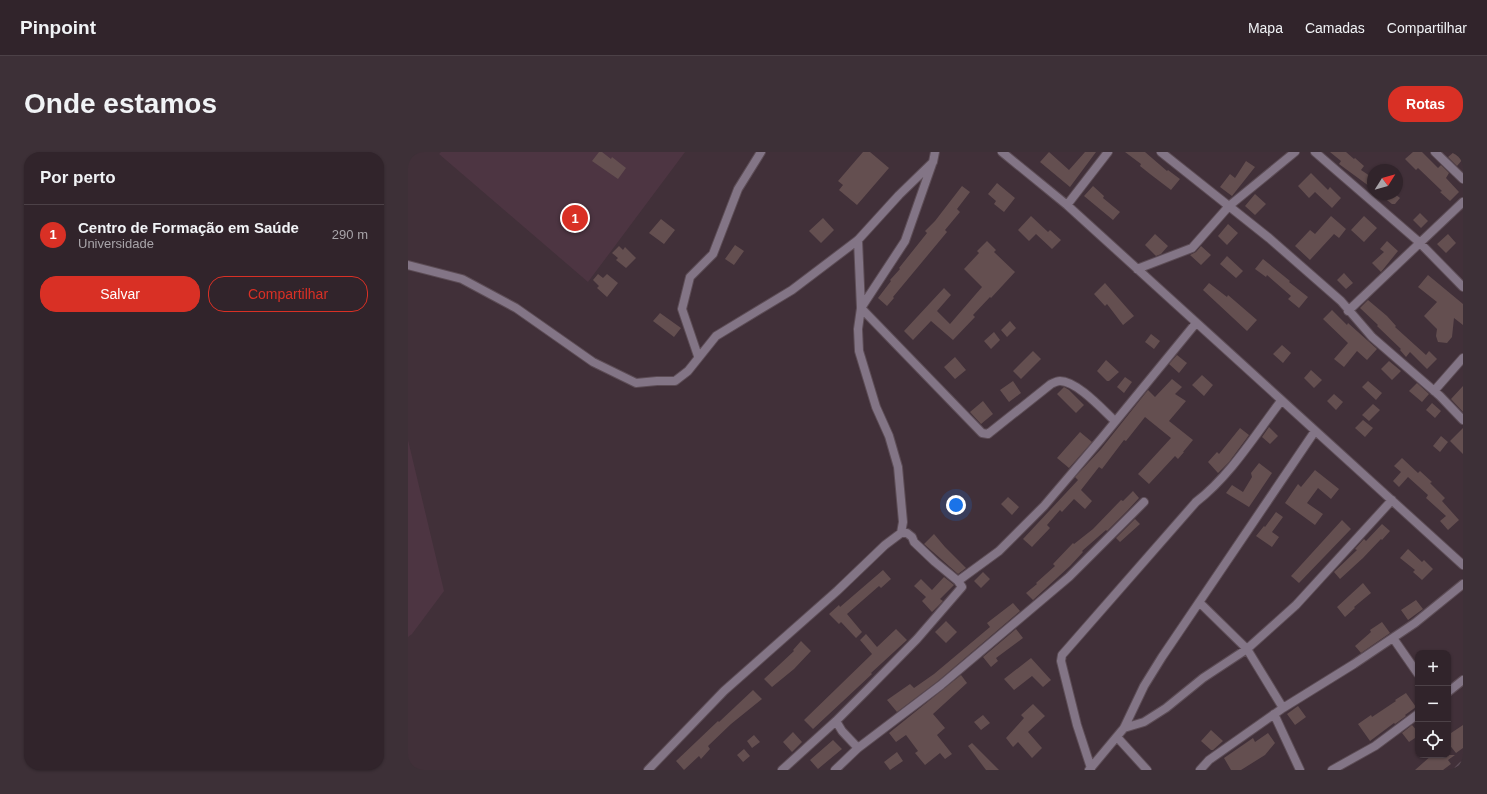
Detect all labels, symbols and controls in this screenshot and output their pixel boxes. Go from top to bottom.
text: Pinpoint [20,17,96,38]
text: Mapa [1248,20,1283,36]
text: Camadas [1305,20,1365,36]
text: Compartilhar [1387,20,1467,36]
button: Rotas [1388,86,1463,122]
text: Onde estamos [24,88,217,119]
north arrow [1367,164,1403,200]
text: Por perto [40,168,116,187]
pin: 1 [562,203,588,233]
text: Centro de Formação em Saúde [78,219,299,236]
text: 1 [49,227,57,242]
text: 290 m [332,227,368,242]
text: Universidade [78,236,154,251]
button: Salvar [40,276,200,312]
button: Compartilhar [208,276,368,312]
your location [946,495,966,515]
map controls [1415,650,1451,758]
button: + [1415,650,1451,686]
button: − [1415,686,1451,722]
button: locate [1415,722,1451,758]

